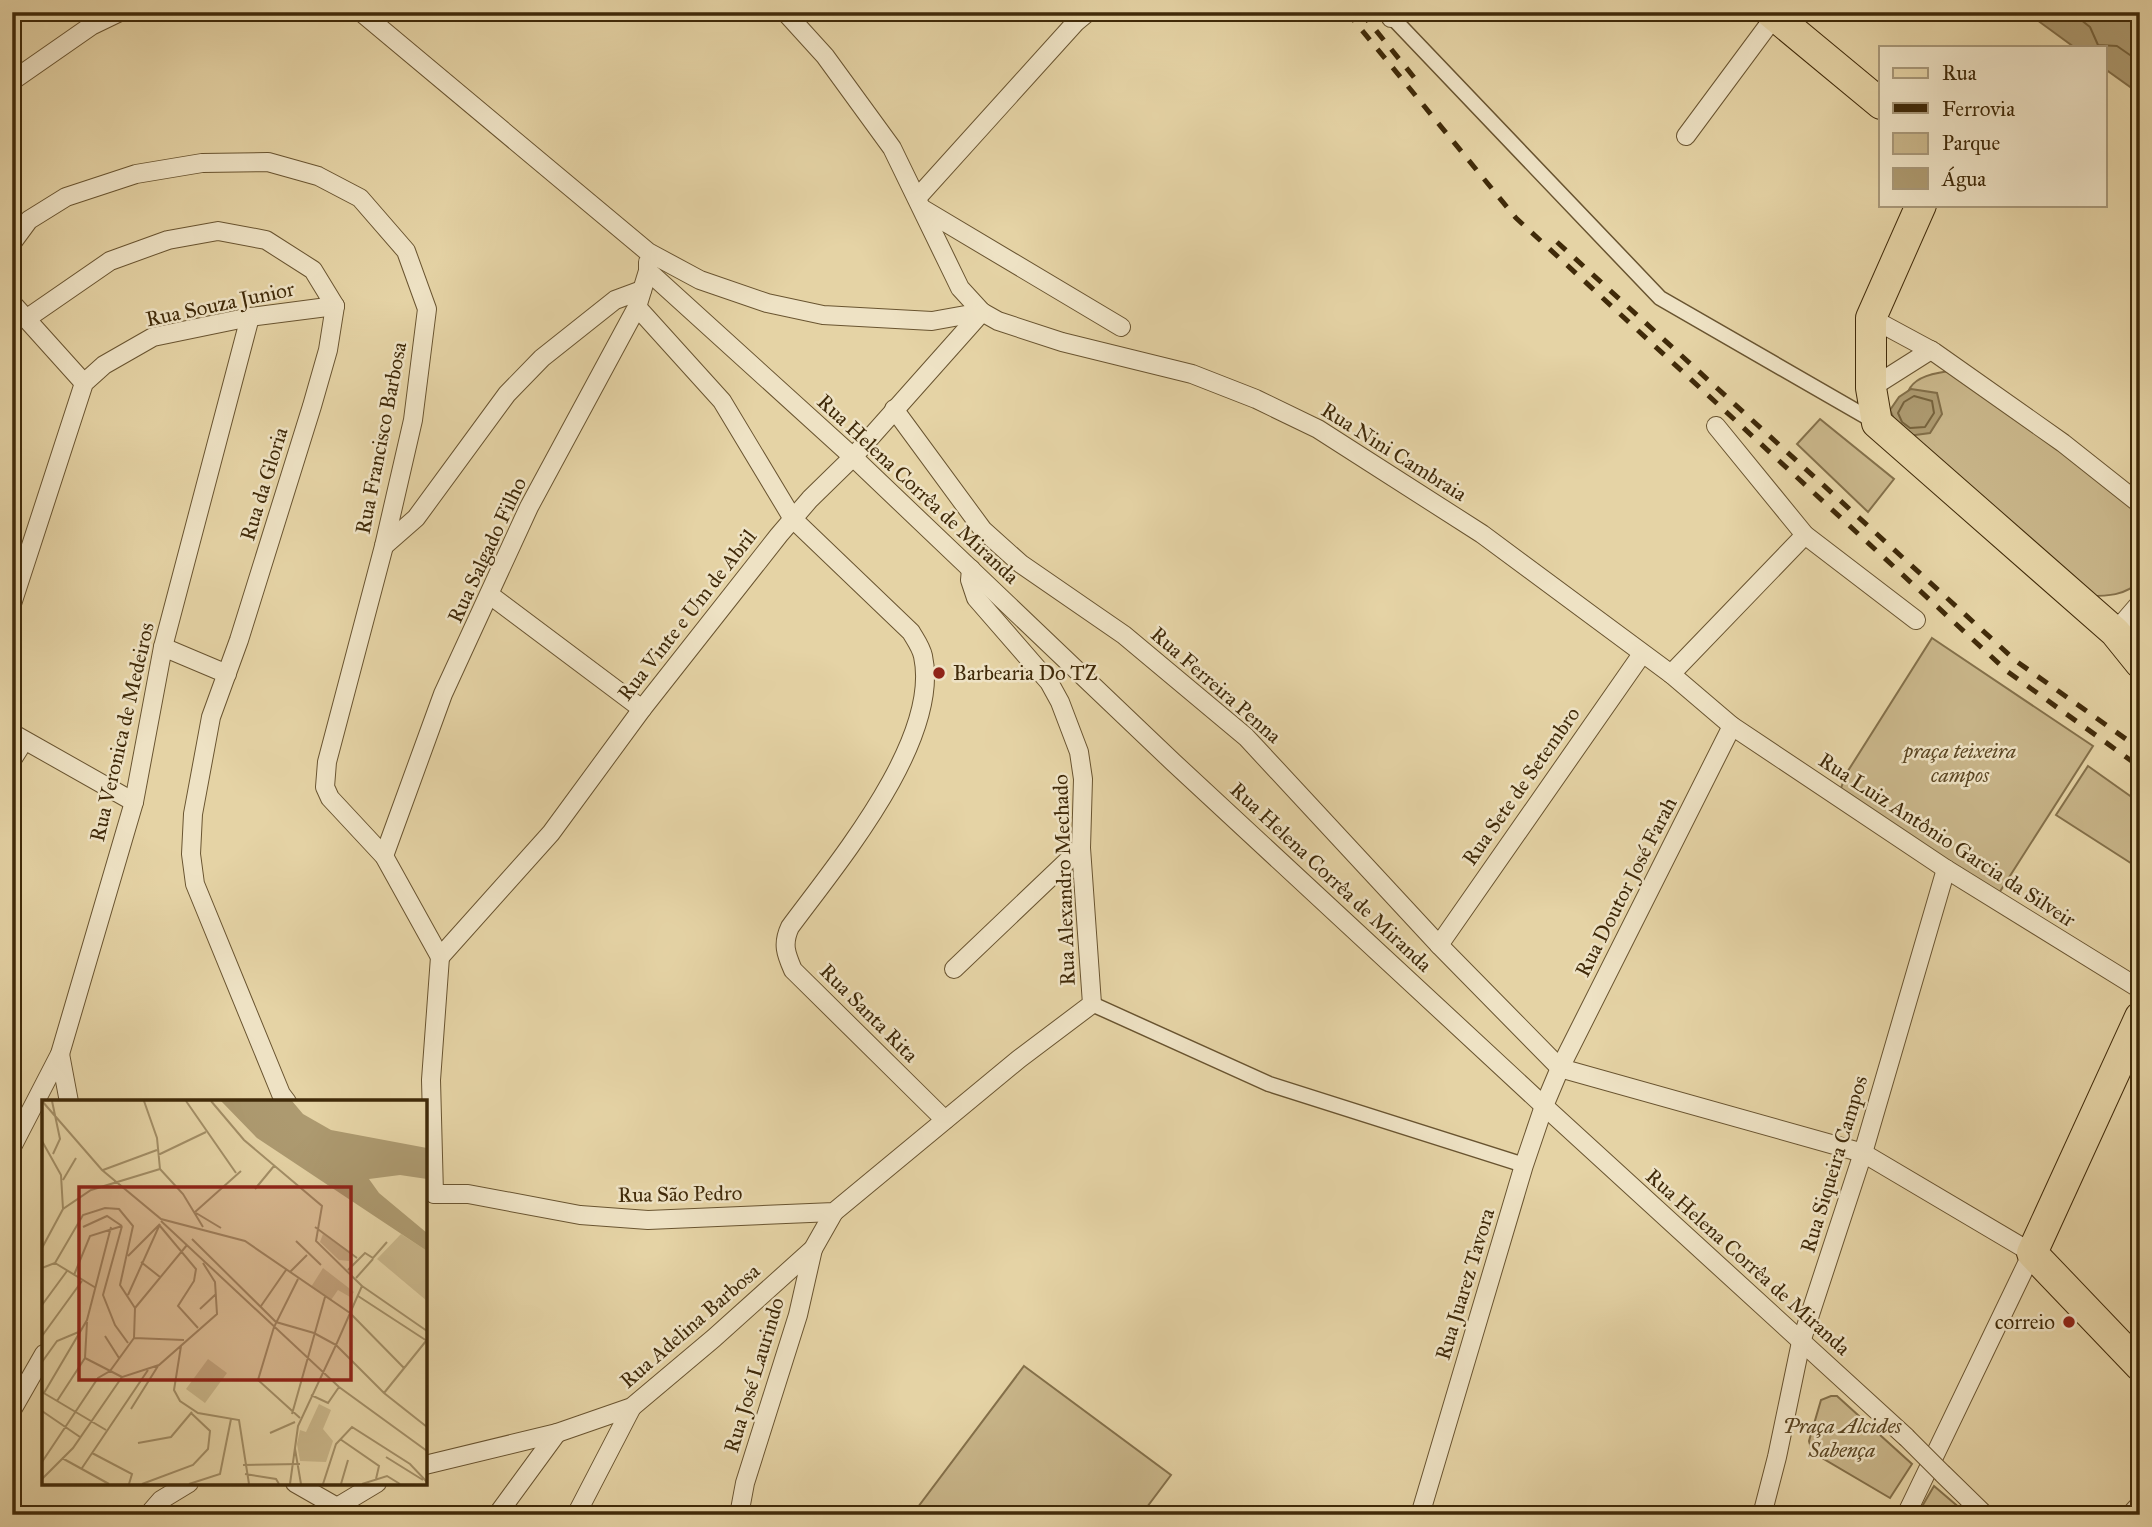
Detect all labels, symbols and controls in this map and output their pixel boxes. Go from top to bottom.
legend [1879,46,2106,206]
text: Rua [1942,60,1977,86]
text: Ferrovia [1942,96,2015,122]
text: Parque [1942,130,2001,156]
text: Água [1941,166,1986,192]
street label: Rua Souza Junior [143,276,297,332]
street label: Rua Francisco Barbosa [350,340,412,536]
street label: Rua Helena Corrêa de Miranda [812,389,1024,589]
street label: Rua Nini Cambraia [1316,397,1472,507]
street label: Rua da Gloria [234,424,294,544]
street label: Rua Salgado Filho [442,473,532,627]
street label: Rua Vinte e Um de Abril [612,524,762,706]
street label: Rua Veronica de Medeiros [84,620,160,844]
street label: Rua Ferreira Penna [1145,621,1287,749]
place label: Barbearia Do TZ [953,660,1098,686]
marker: Barbearia Do TZ [931,665,947,681]
street label: Rua Sete de Setembro [1457,701,1586,870]
park label: praça teixeira campos [1901,738,2016,788]
street label: Rua Luiz Antônio Garcia da Silveir [1814,747,2080,933]
street label: Rua Alexandro Mechado [1047,774,1081,986]
street label: Rua Helena Corrêa de Miranda [1225,777,1437,977]
street label: Rua Doutor José Farah [1569,792,1683,981]
street label: Rua Santa Rita [814,958,924,1068]
street label: Rua Siqueira Campos [1795,1072,1873,1256]
inset map [42,1100,427,1485]
street label: Rua Helena Corrêa de Miranda [1640,1163,1856,1361]
street label: Rua São Pedro [617,1180,743,1208]
street label: Rua Juarez Tavora [1430,1205,1500,1363]
street label: Rua Adelina Barbosa [615,1258,765,1394]
street label: Rua José Laurindo [718,1294,790,1456]
place label: correio [1995,1309,2055,1335]
marker: correio [2061,1314,2077,1330]
park label: Praça Alcides Sabença [1783,1413,1902,1463]

